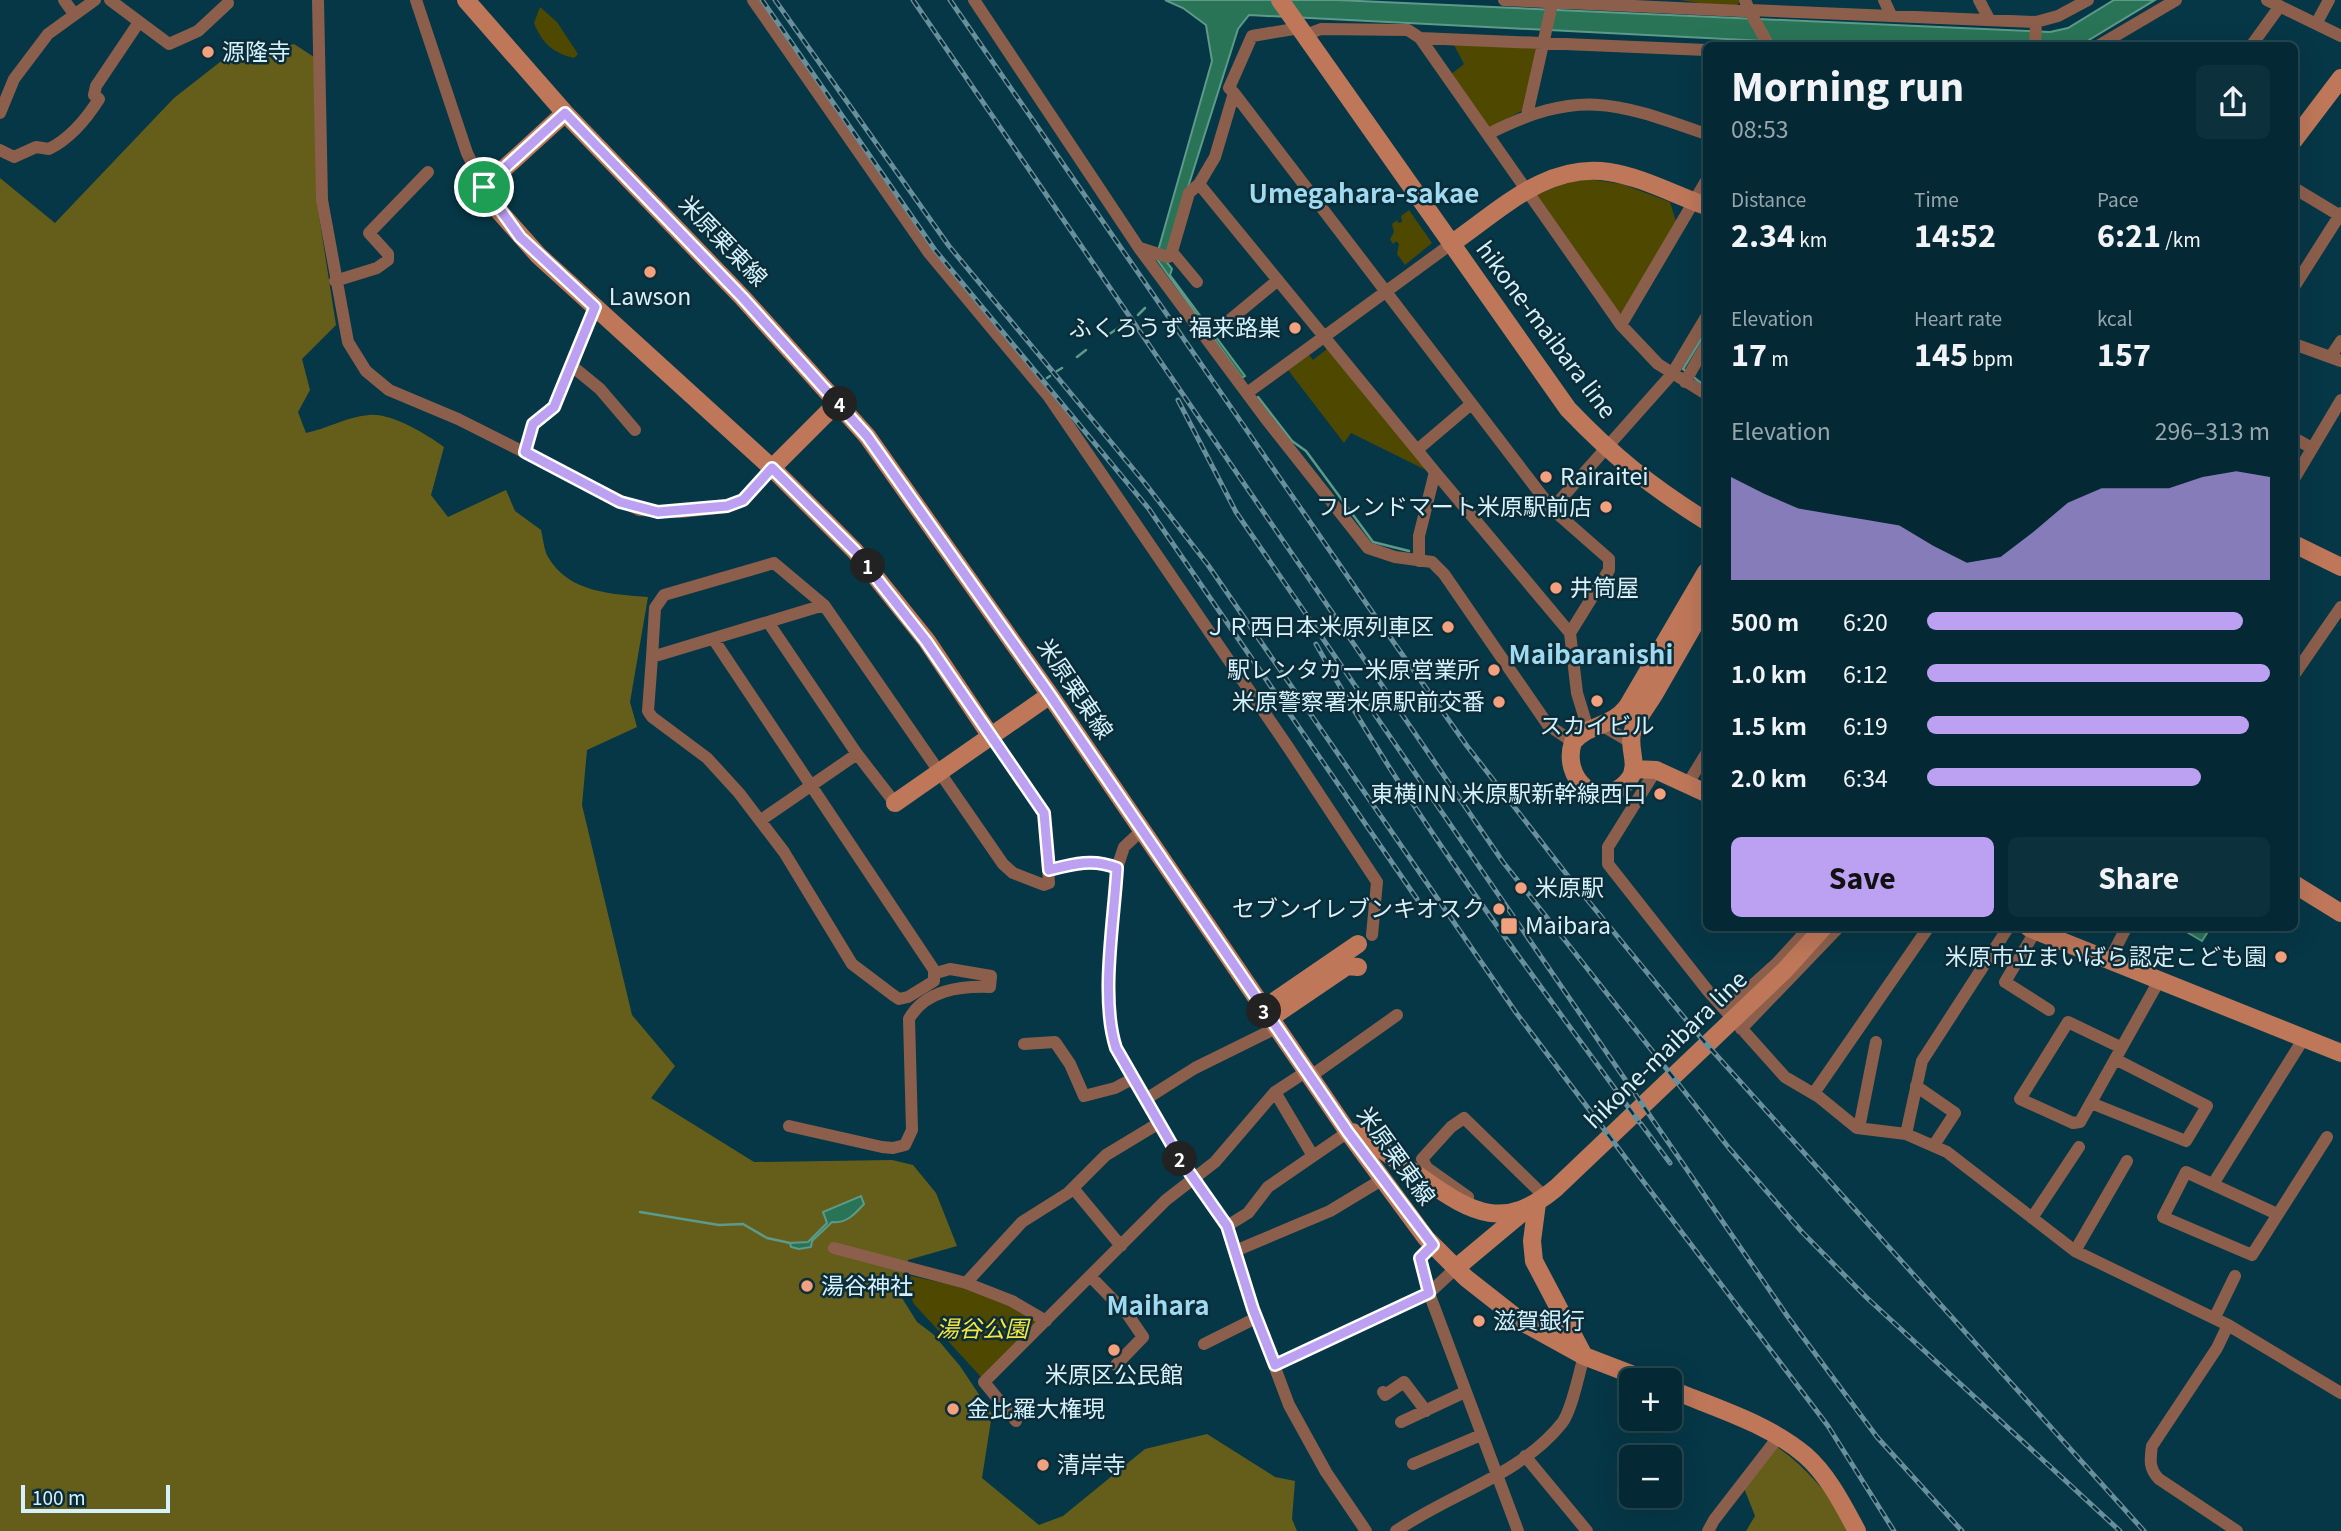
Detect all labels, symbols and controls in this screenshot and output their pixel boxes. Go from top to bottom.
place label: 源隆寺 [222,33,291,67]
marker: 源隆寺 [200,44,216,60]
text: Morning run [1731,57,1964,112]
button: share [2196,65,2270,139]
text: 08:53 [1731,111,1788,145]
pin [454,157,514,217]
icon: arrive [465,168,503,206]
district label: Umegahara-sakae [1249,173,1479,210]
text: Distance [1731,185,1806,212]
text: Time [1914,185,1959,212]
text: Pace [2097,185,2138,212]
street label: 米原栗東線 [672,186,777,293]
text: 2.34 [1731,212,1795,256]
text: 14:52 [1914,212,1996,256]
text: 6:21 [2097,212,2161,256]
text: km [1795,225,1827,252]
text: /km [2161,225,2201,252]
street label: hikone-maibara line [1469,233,1626,425]
marker: Lawson [642,264,658,280]
place label: Lawson [609,278,691,312]
text: Elevation [1731,304,1813,331]
text: Heart rate [1914,304,2002,331]
text: kcal [2097,304,2133,331]
place label: ふくろうず 福来路巣 [1069,309,1281,343]
marker: ふくろうず 福来路巣 [1287,320,1303,336]
text: 17 [1731,331,1767,375]
text: 145 [1914,331,1968,375]
text: 157 [2097,331,2151,375]
text: m [1767,344,1789,371]
text: bpm [1968,344,2013,371]
pin: 4 [822,386,858,422]
text: 4 [834,390,845,417]
text: Elevation [1731,413,1831,447]
text: 296–313 m [2155,413,2270,447]
place label: Rairaitei [1560,458,1649,492]
marker: Rairaitei [1538,469,1554,485]
place label: フレンドマート米原駅前店 [1316,488,1592,522]
marker: フレンドマート米原駅前店 [1598,499,1614,515]
pin: 1 [850,548,886,584]
text: 1 [862,552,873,579]
place label: 井筒屋 [1570,569,1639,603]
marker: 井筒屋 [1548,580,1564,596]
text: 500 m [1731,604,1799,638]
text: 6:20 [1843,604,1888,638]
place label: ＪＲ西日本米原列車区 [1204,608,1434,642]
marker: ＪＲ西日本米原列車区 [1440,619,1456,635]
street label: 米原栗東線 [1030,631,1123,745]
district label: Maibaranishi [1509,634,1673,671]
place label: 駅レンタカー米原営業所 [1227,651,1480,685]
text: 1.0 km [1731,656,1807,690]
text: 6:12 [1843,656,1888,690]
marker: 駅レンタカー米原営業所 [1486,662,1502,678]
place label: 米原警察署米原駅前交番 [1232,683,1485,717]
marker: スカイビル [1589,693,1605,709]
marker: 米原警察署米原駅前交番 [1491,694,1507,710]
place label: スカイビル [1540,707,1655,741]
text: 1.5 km [1731,708,1807,742]
text: 6:19 [1843,708,1888,742]
text: 2.0 km [1731,760,1807,794]
text: 6:34 [1843,760,1888,794]
place label: 東横INN 米原駅新幹線西口 [1371,775,1646,809]
marker: 東横INN 米原駅新幹線西口 [1652,786,1668,802]
button: Save [1731,837,1994,917]
button: Share [2008,837,2270,917]
place label: 米原駅 [1535,869,1604,903]
marker: 米原駅 [1513,880,1529,896]
place label: セブンイレブンキオスク [1232,890,1485,924]
marker: セブンイレブンキオスク [1491,901,1507,917]
place label: Maibara [1525,907,1611,941]
marker: Maibara [1499,916,1519,936]
place label: 米原市立まいばら認定こども園 [1945,938,2267,972]
marker: 米原市立まいばら認定こども園 [2273,949,2289,965]
street label: hikone-maibara line [1576,962,1754,1135]
pin: 3 [1246,993,1282,1028]
text: 3 [1258,997,1269,1024]
street label: 米原栗東線 [1350,1098,1445,1211]
pin: 2 [1162,1142,1198,1176]
text: 2 [1174,1145,1185,1172]
place label: 湯谷神社 [821,1267,913,1301]
marker: 湯谷神社 [799,1278,815,1294]
district label: Maihara [1106,1285,1210,1322]
place label: 滋賀銀行 [1493,1302,1585,1336]
park label: 湯谷公園 [936,1310,1031,1344]
marker: 滋賀銀行 [1471,1313,1487,1329]
marker: 米原区公民館 [1106,1342,1122,1358]
place label: 米原区公民館 [1045,1356,1183,1390]
map controls [1619,1368,1682,1508]
button: + [1619,1368,1682,1431]
place label: 金比羅大権現 [967,1390,1105,1424]
marker: 金比羅大権現 [945,1401,961,1417]
button: − [1619,1445,1682,1508]
place label: 清岸寺 [1057,1446,1126,1480]
marker: 清岸寺 [1035,1457,1051,1473]
scale bar [21,1482,170,1514]
text: 100 m [32,1483,86,1510]

